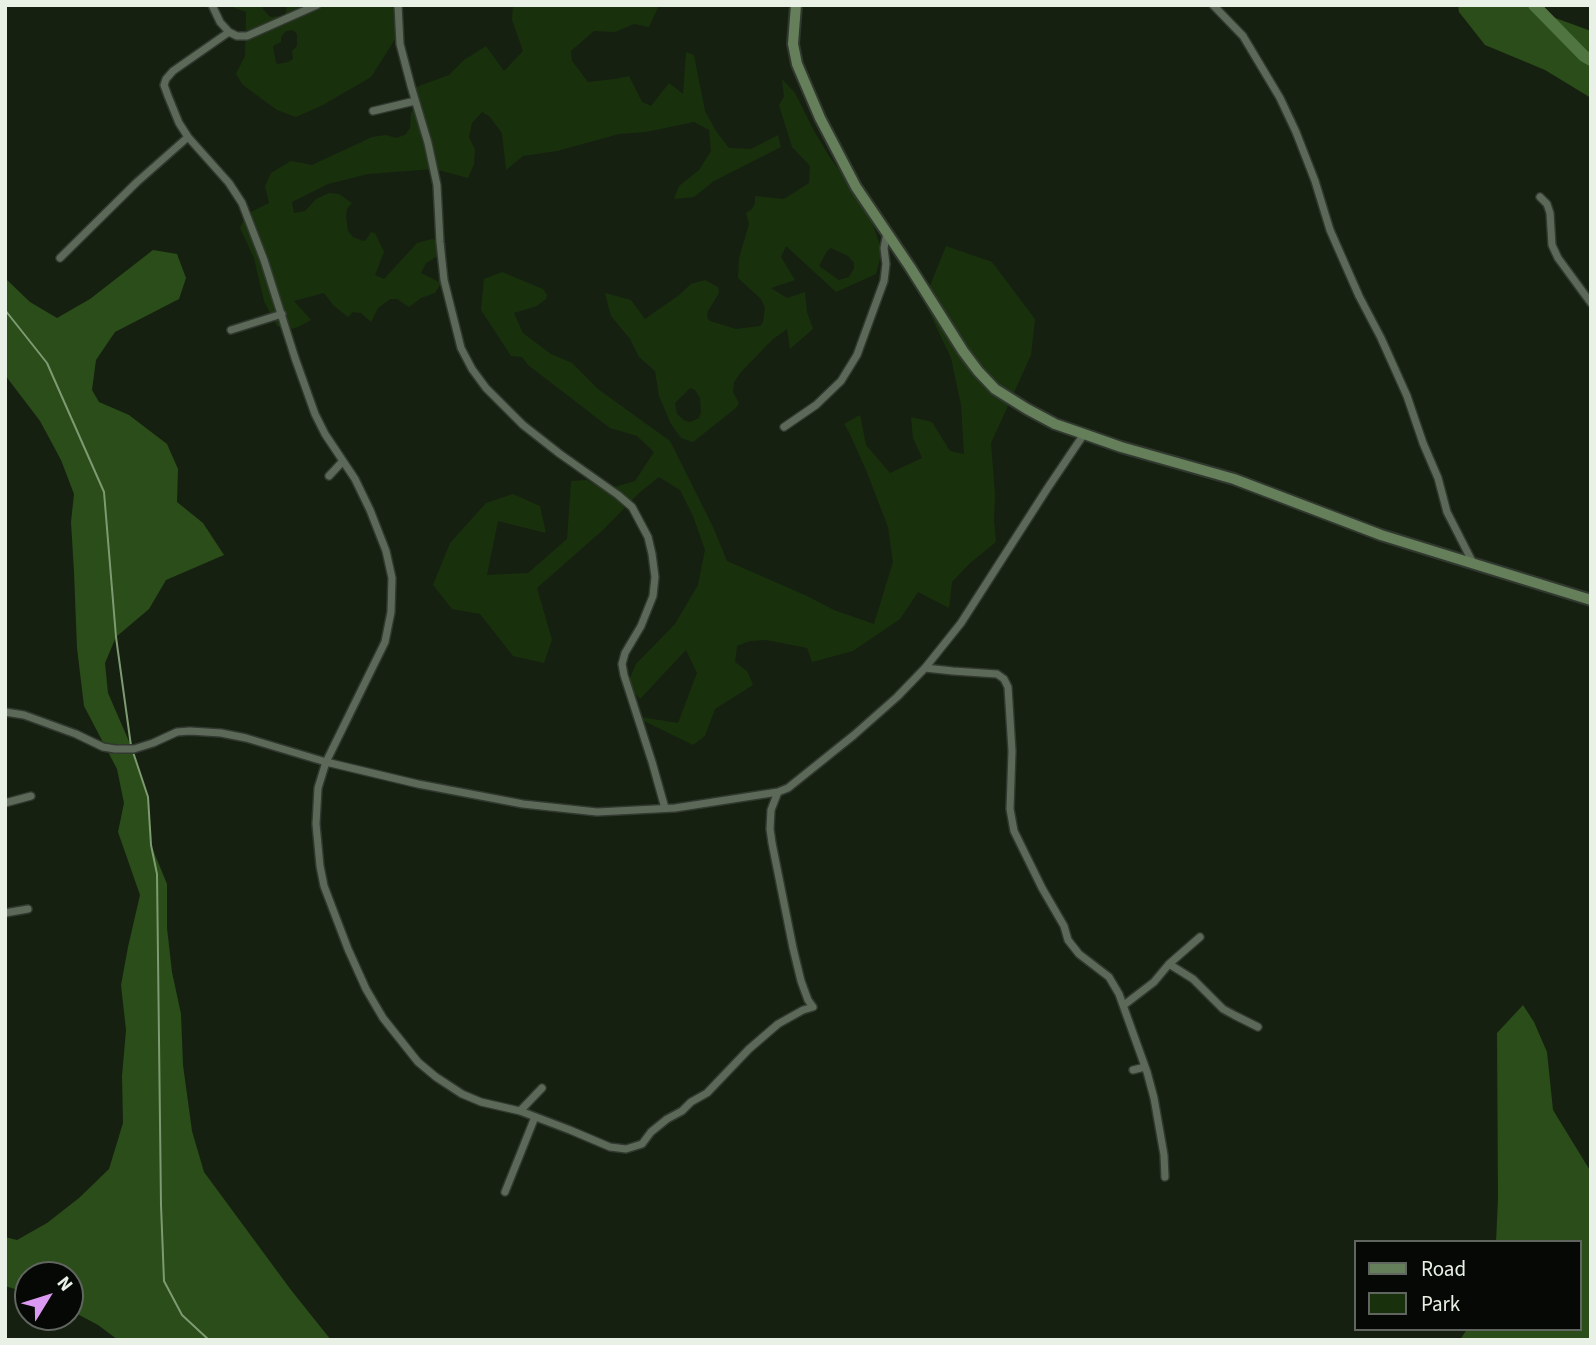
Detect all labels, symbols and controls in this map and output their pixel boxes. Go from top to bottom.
legend [1354,1240,1582,1331]
text: Road [1421,1254,1466,1284]
north arrow [14,1261,84,1331]
text: N [50,1271,79,1297]
text: Park [1421,1289,1460,1319]

